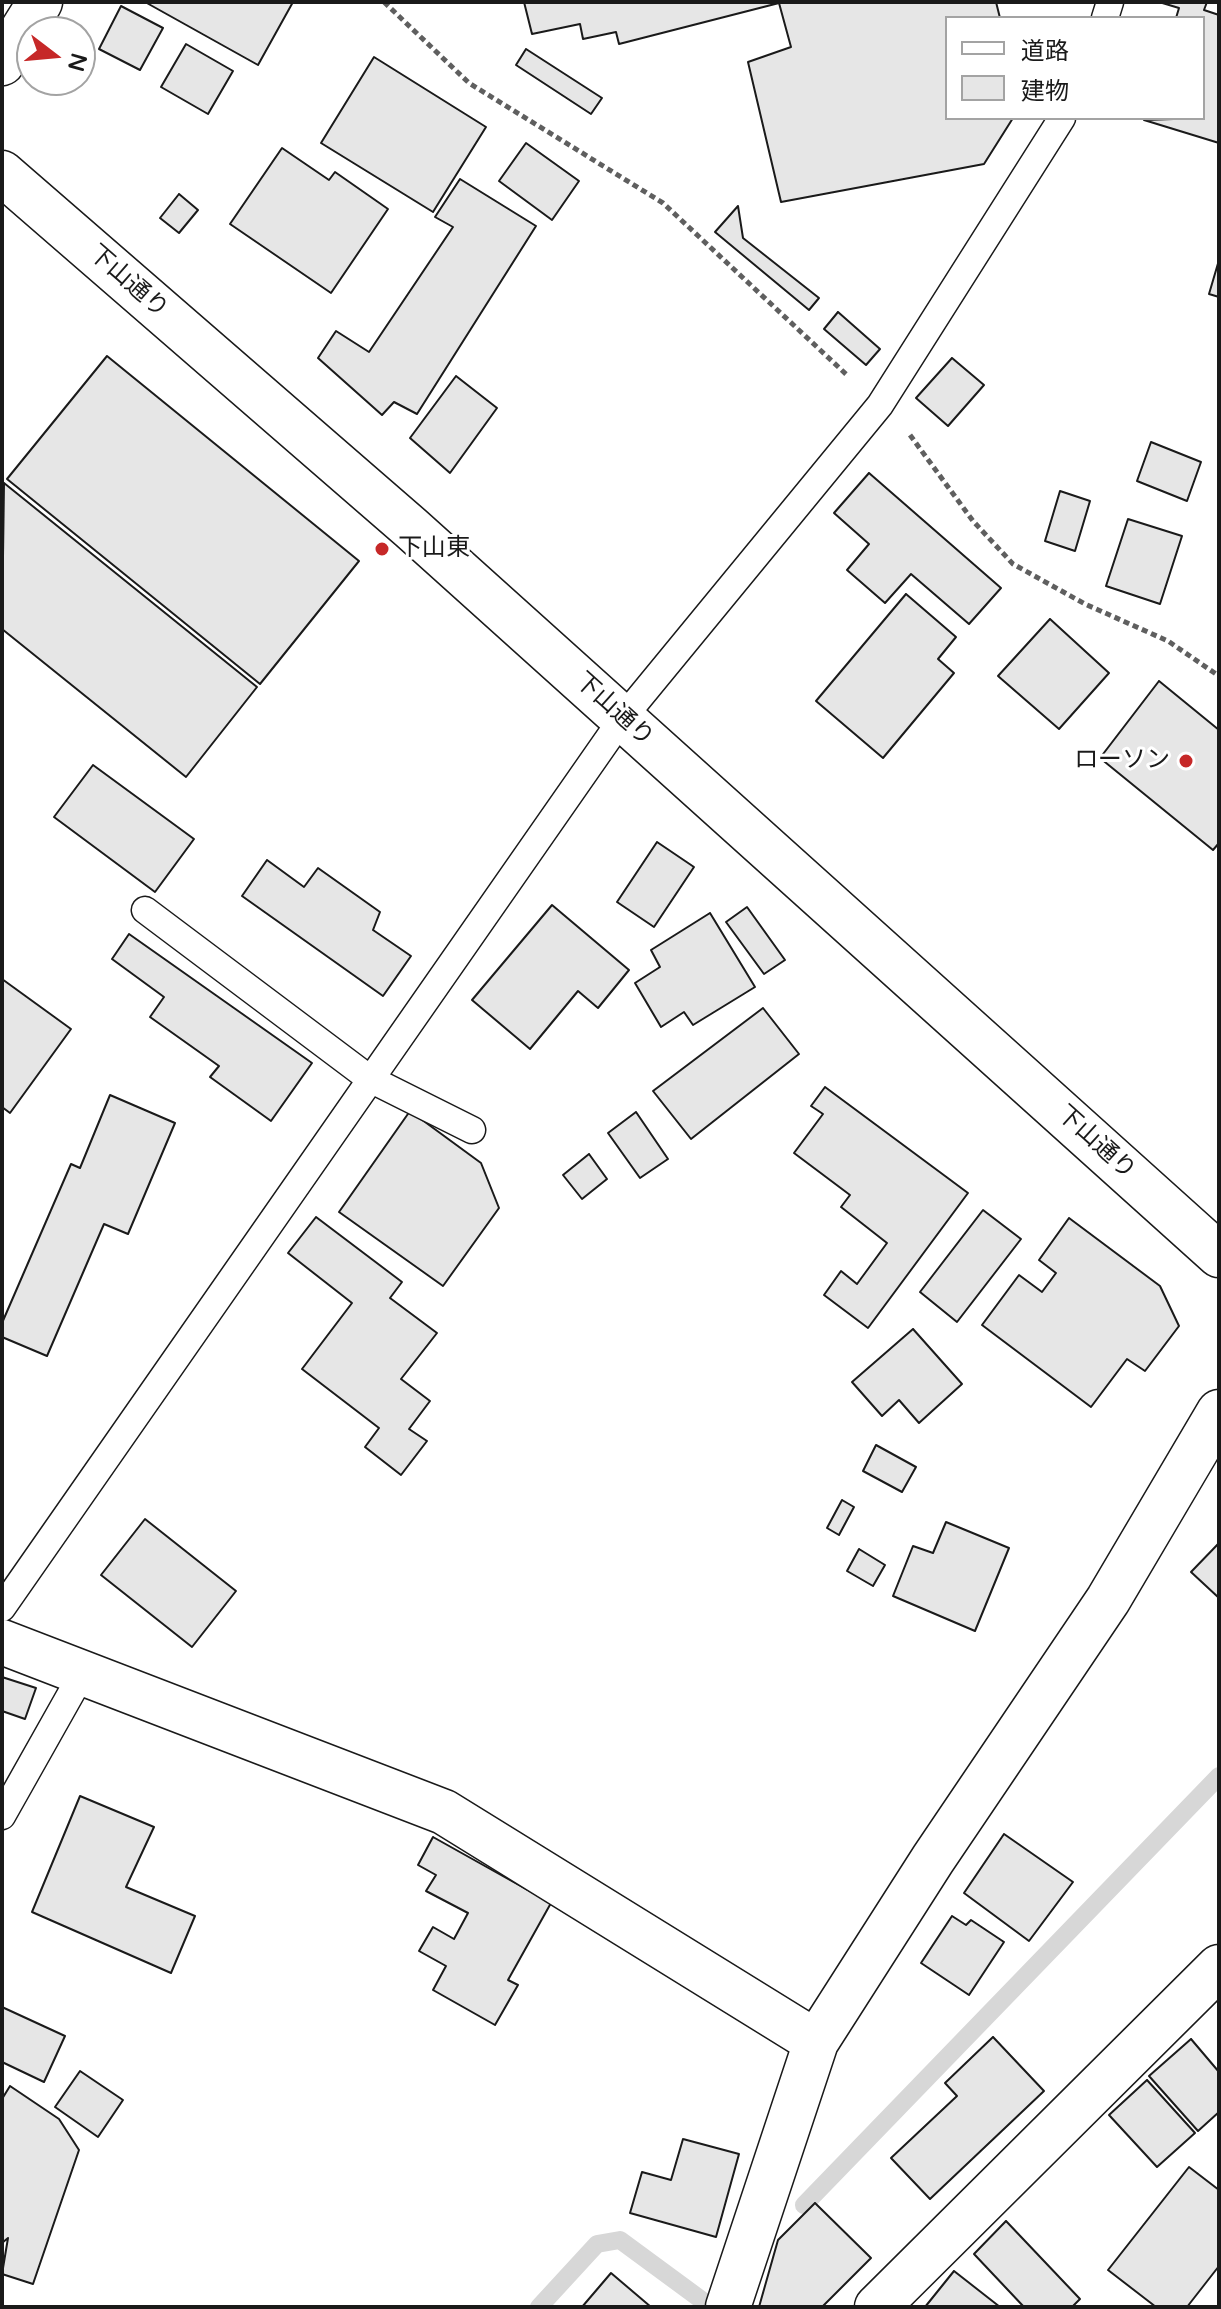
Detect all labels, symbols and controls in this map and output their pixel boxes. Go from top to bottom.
north arrow [16,16,96,96]
legend [945,16,1205,120]
text: 道路 [1021,37,1069,66]
text: N [62,50,92,74]
text: 建物 [1021,77,1069,106]
street label: 下山通り [82,240,174,324]
place label: 下山東 [398,535,470,563]
marker: 下山東 [373,540,391,558]
street label: 下山通り [569,667,659,753]
place label: ローソン [1074,747,1170,775]
marker: ローソン [1177,752,1195,770]
street label: 下山通り [1051,1100,1141,1186]

